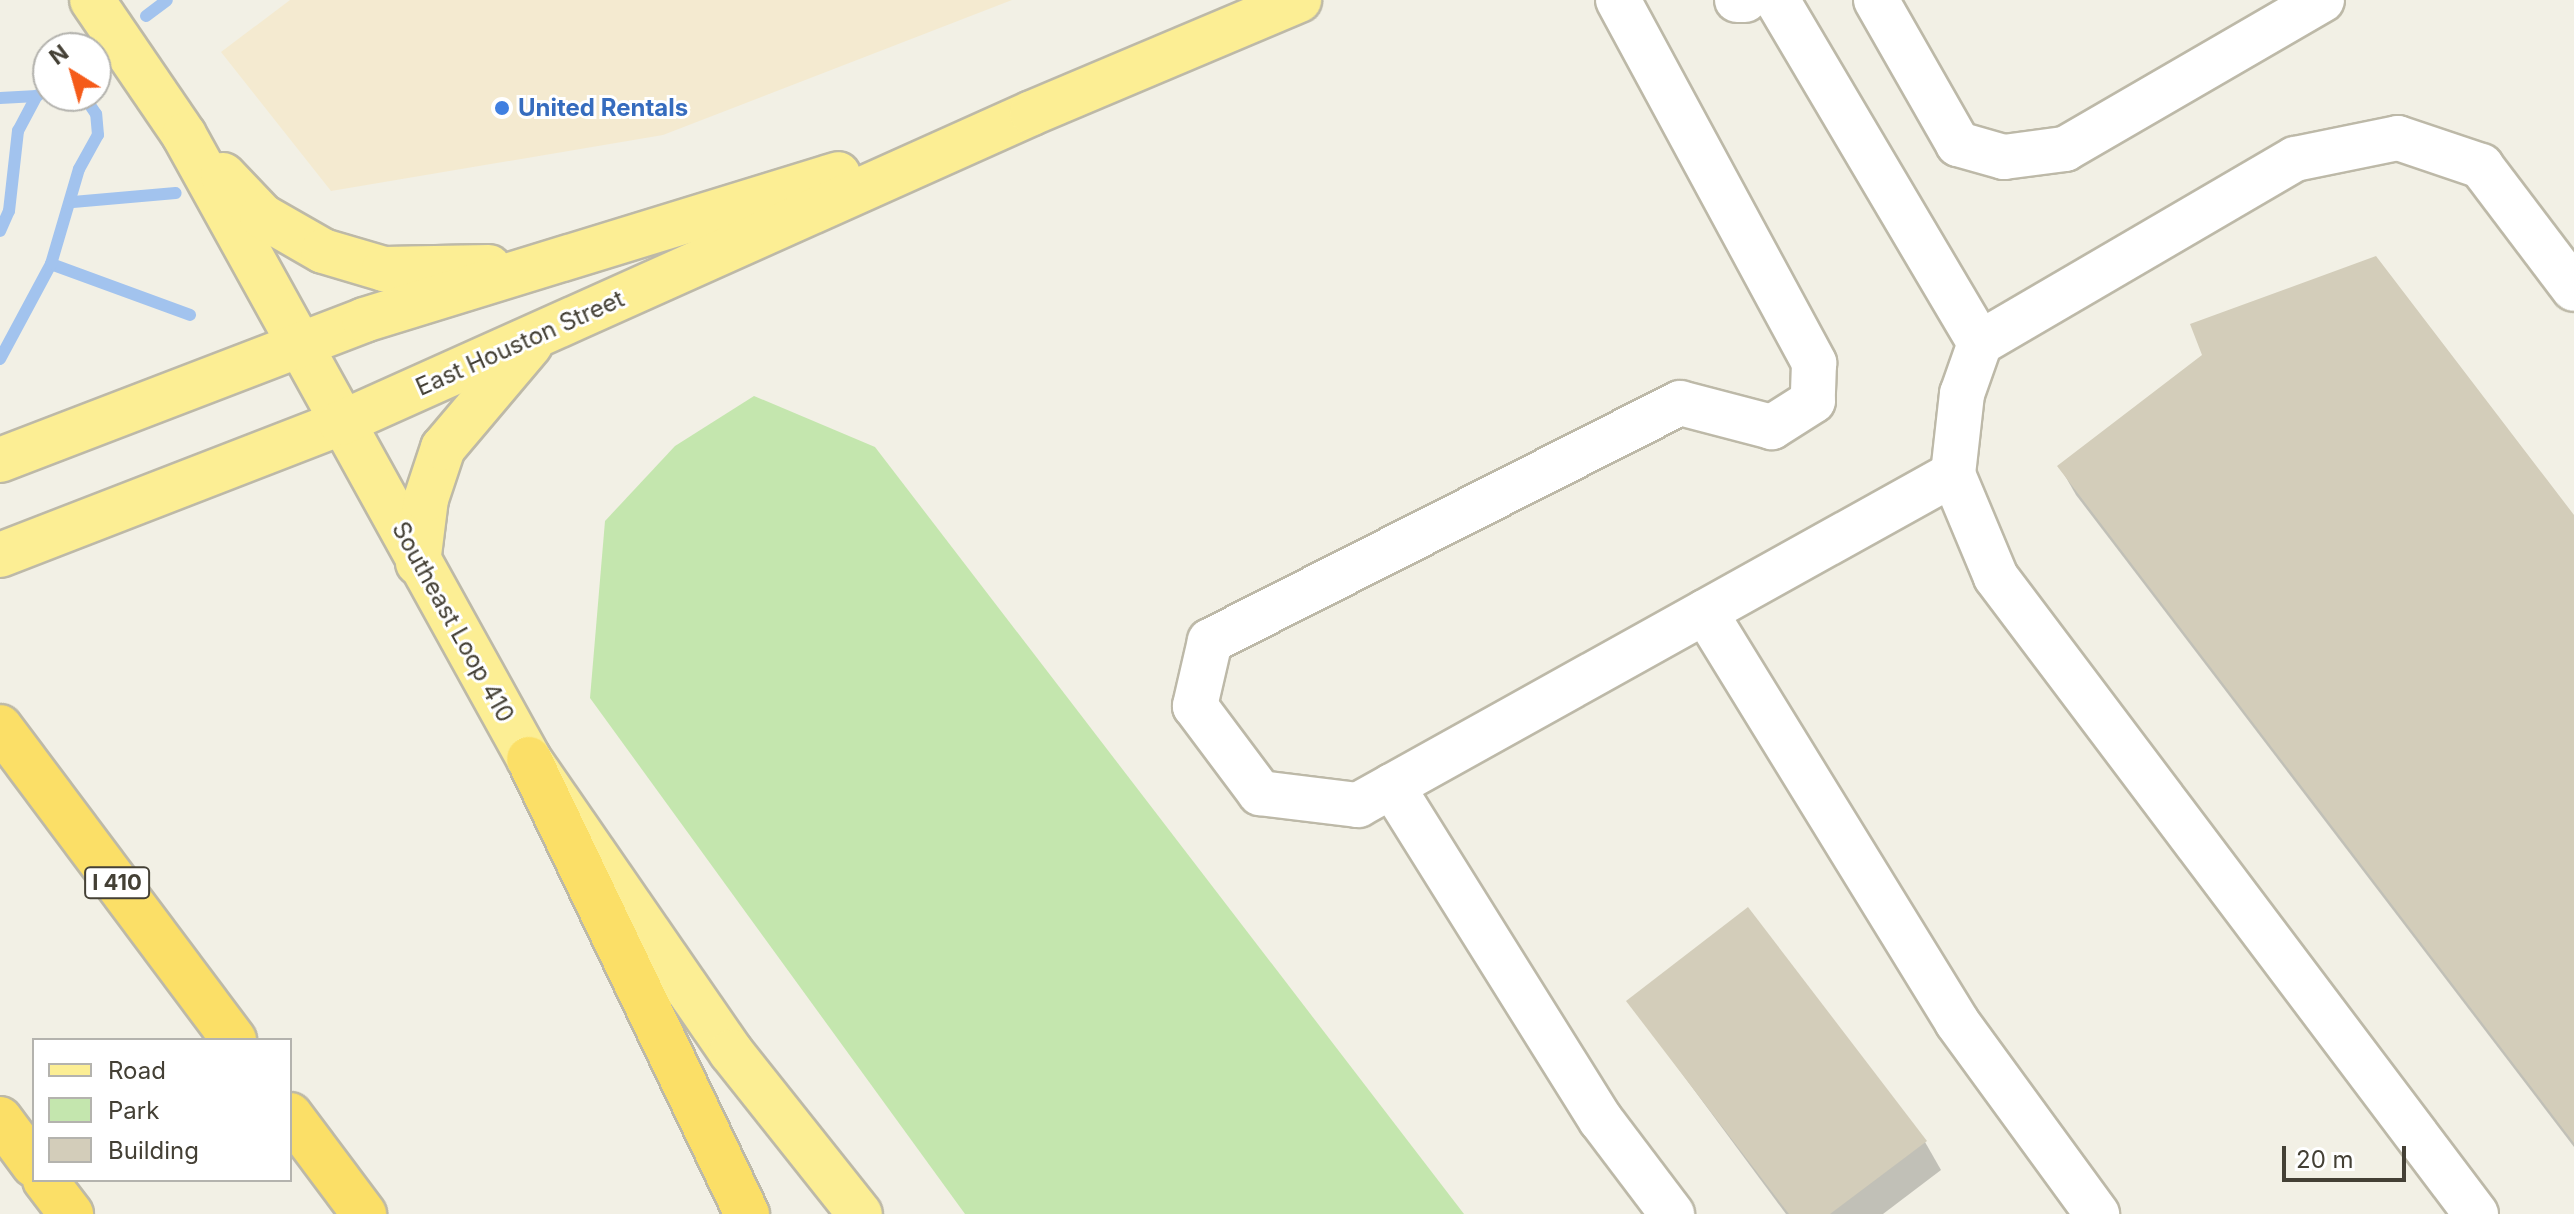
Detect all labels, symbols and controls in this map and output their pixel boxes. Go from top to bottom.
north arrow [32,32,112,112]
text: N [44,39,73,70]
place label: United Rentals [518,94,688,122]
marker: United Rentals [493,99,511,117]
street label: East Houston Street [411,284,629,402]
street label: Southeast Loop 410 [386,517,520,727]
road number: I 410 [83,865,151,901]
legend [32,1038,292,1182]
text: Road [108,1056,166,1085]
text: Park [108,1096,159,1125]
scale bar [2286,1130,2410,1180]
text: Building [108,1136,199,1165]
text: 20 m [2296,1145,2354,1174]

